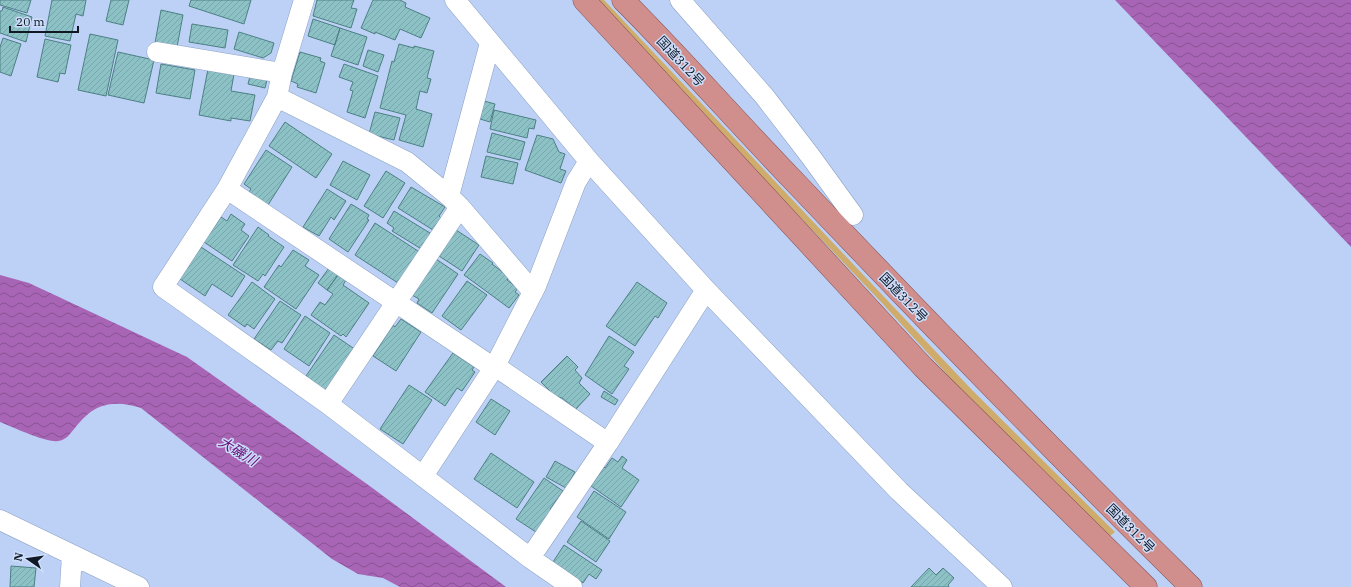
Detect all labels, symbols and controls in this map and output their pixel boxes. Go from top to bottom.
scale bar [10,8,78,34]
text: 20 m [16,14,45,29]
street label: 国道312号 [653,33,708,90]
street label: 国道312号 [876,269,931,326]
water label: 大磯川 [215,432,262,471]
street label: 国道312号 [1103,500,1159,556]
north arrow [8,539,48,579]
text: N [10,551,26,563]

